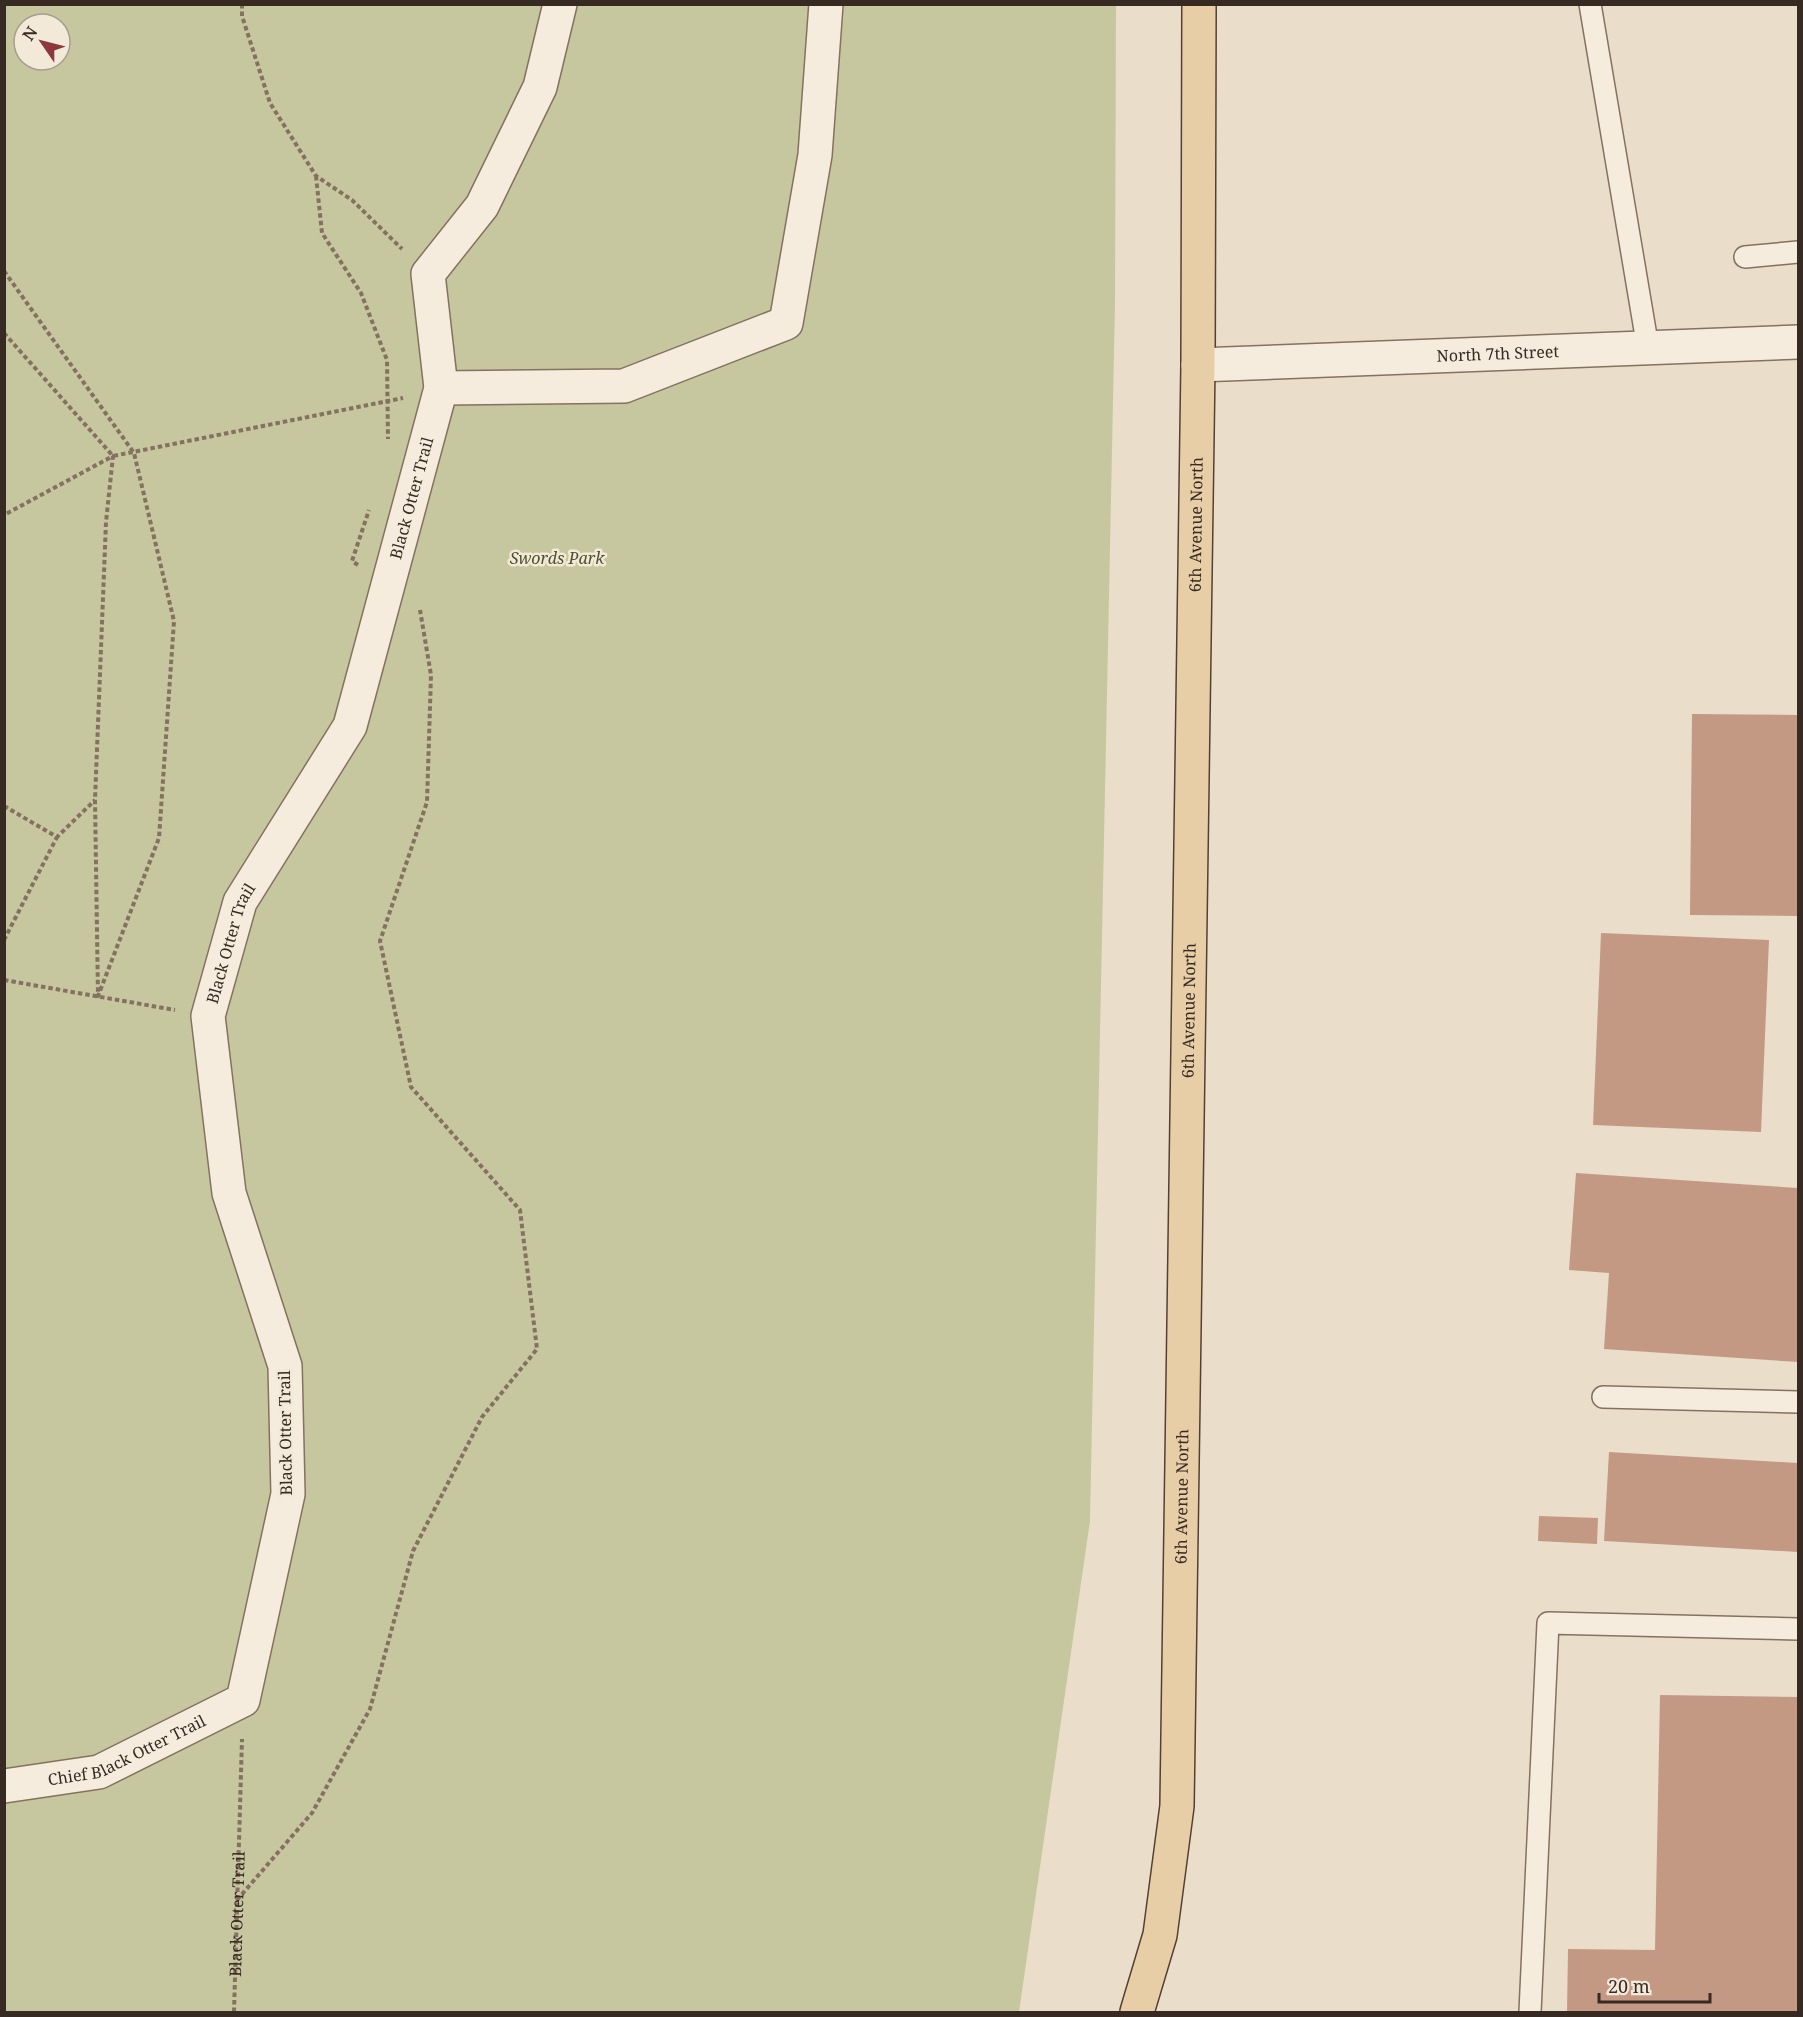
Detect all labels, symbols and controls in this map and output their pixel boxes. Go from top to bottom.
north arrow [12,12,72,72]
text: N [17,22,43,45]
street label: North 7th Street [1436,340,1560,367]
street label: Black Otter Trail [384,435,438,561]
street label: 6th Avenue North [1184,457,1208,592]
park label: Swords Park [510,547,605,569]
street label: Black Otter Trail [201,879,260,1006]
street label: 6th Avenue North [1177,943,1201,1078]
street label: Black Otter Trail [273,1370,297,1496]
street label: 6th Avenue North [1170,1429,1193,1564]
street label: Chief Black Otter Trail [46,1710,209,1790]
street label: Black Otter Trail [224,1851,250,1977]
scale bar [1599,1966,1710,2004]
text: 20 m [1608,1974,1650,1998]

